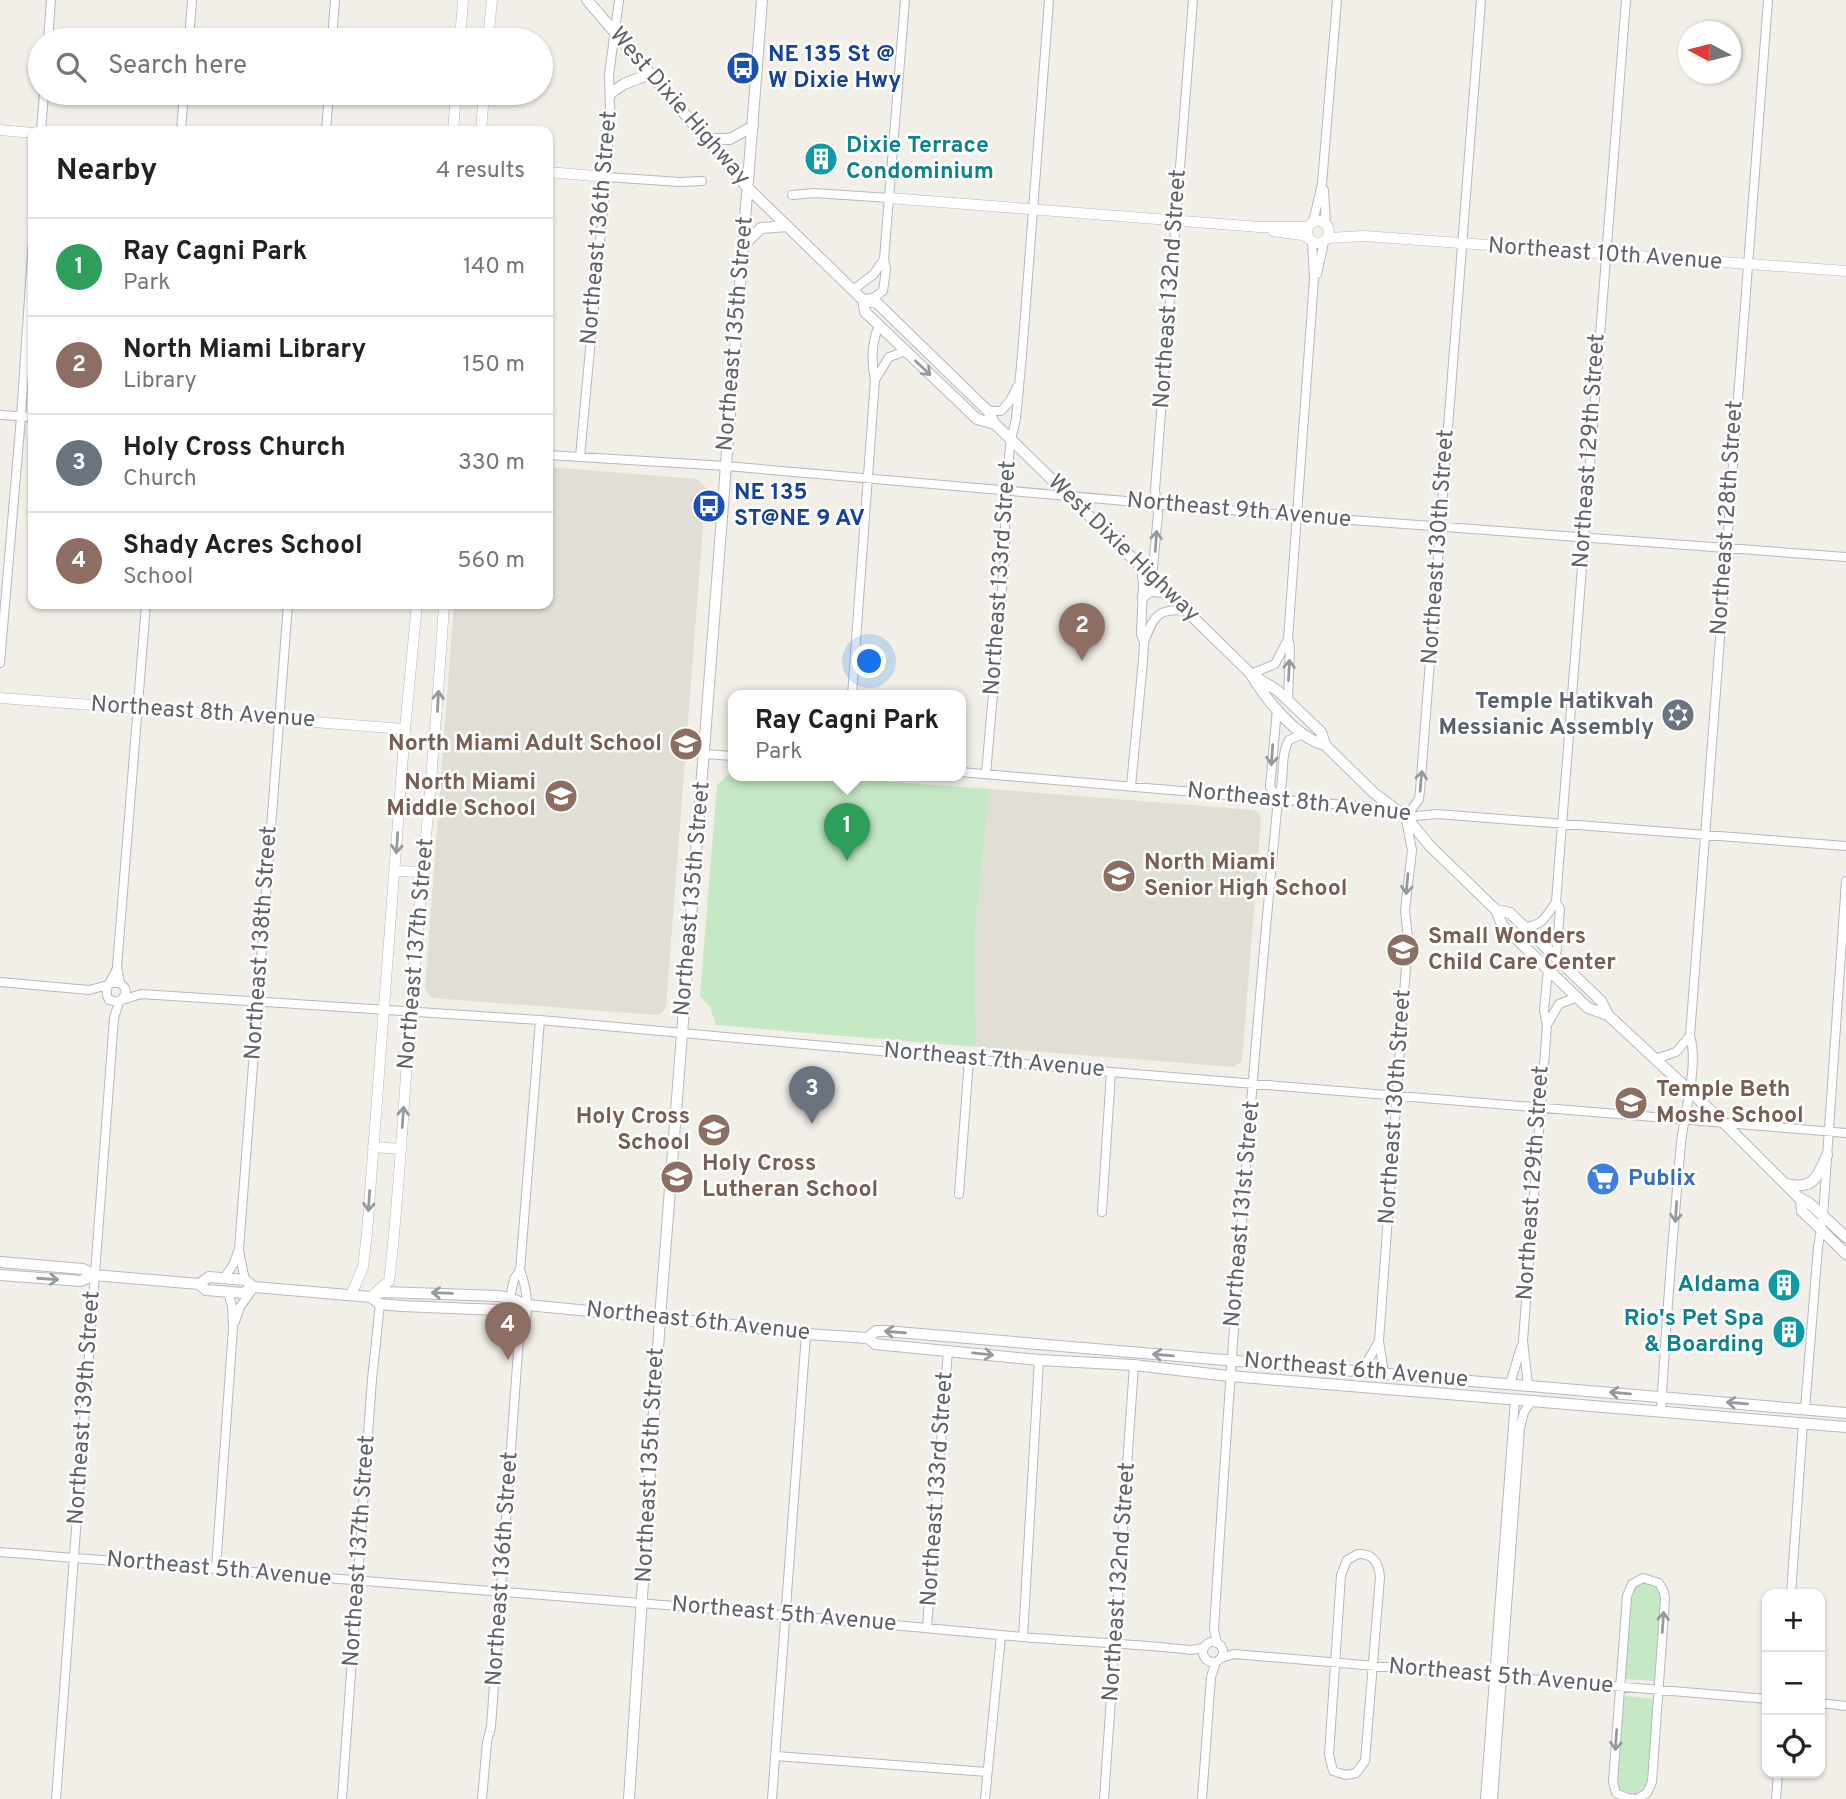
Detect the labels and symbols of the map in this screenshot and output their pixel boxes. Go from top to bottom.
north arrow [1678,21,1741,84]
street label: West Dixie Highway [602,22,756,192]
place label: NE 135 St @ W Dixie Hwy [768,41,901,96]
bus stop icon: NE 135 St @ W Dixie Hwy [724,49,762,87]
street label: Northeast 136th Street [575,110,625,346]
place label: Dixie Terrace Condominium [846,132,994,187]
building icon: Dixie Terrace Condominium [802,140,840,178]
street label: Northeast 132nd Street [1148,168,1194,410]
street label: Northeast 135th Street [711,215,761,453]
street label: Northeast 10th Avenue [1487,232,1723,278]
street label: Northeast 129th Street [1567,333,1613,569]
one-way arrow [915,359,932,376]
street label: Northeast 128th Street [1705,400,1751,636]
street label: Northeast 130th Street [1416,428,1462,666]
street label: Northeast 133rd Street [978,460,1024,696]
street label: West Dixie Highway [1041,469,1205,629]
place label: NE 135 ST@NE 9 AV [734,479,865,534]
bus stop icon: NE 135 ST@NE 9 AV [690,487,728,525]
street label: Northeast 9th Avenue [1126,487,1352,535]
one-way arrow [1150,530,1163,553]
pin: 2 [1059,603,1105,661]
your location [852,644,886,678]
one-way arrow [1283,659,1296,681]
place label: Temple Hatikvah Messianic Assembly [1438,688,1654,743]
one-way arrow [432,690,445,712]
street label: Northeast 8th Avenue [90,691,316,735]
synagogue icon: Temple Hatikvah Messianic Assembly [1659,696,1697,734]
school or university icon: North Miami Adult School [667,725,705,763]
place label: North Miami Adult School [388,730,662,759]
one-way arrow [1265,744,1278,766]
place label: North Miami Middle School [386,769,536,824]
one-way arrow [1414,769,1427,792]
school or university icon: North Miami Middle School [542,777,580,815]
street label: Northeast 8th Avenue [1186,777,1412,829]
street label: Northeast 135th Street [668,780,718,1018]
pin: 1 [824,803,870,861]
street label: Northeast 138th Street [239,825,285,1061]
one-way arrow [390,831,403,853]
street label: Northeast 137th Street [392,837,442,1071]
place label: North Miami Senior High School [1144,849,1347,904]
school or university icon: North Miami Senior High School [1100,857,1138,895]
one-way arrow [1400,873,1413,895]
place label: Small Wonders Child Care Center [1428,923,1616,978]
school or university icon: Small Wonders Child Care Center [1384,931,1422,969]
street label: Northeast 130th Street [1373,988,1419,1226]
street label: Northeast 7th Avenue [882,1037,1106,1085]
street label: Northeast 129th Street [1511,1065,1557,1301]
pin: 3 [789,1066,835,1124]
place label: Temple Beth Moshe School [1656,1076,1804,1131]
school or university icon: Temple Beth Moshe School [1612,1084,1650,1122]
street label: Northeast 131st Street [1219,1099,1267,1329]
place label: Holy Cross School [576,1103,690,1158]
one-way arrow [397,1107,410,1129]
school or university icon: Holy Cross School [695,1111,733,1149]
place label: Holy Cross Lutheran School [702,1150,878,1205]
school or university icon: Holy Cross Lutheran School [658,1158,696,1196]
supermarket icon: Publix [1584,1160,1622,1198]
place label: Publix [1628,1165,1696,1194]
one-way arrow [363,1189,376,1212]
one-way arrow [1669,1200,1682,1223]
building icon: Aldama [1765,1266,1803,1304]
place label: Aldama [1678,1271,1760,1300]
one-way arrow [36,1273,58,1286]
one-way arrow [431,1287,454,1300]
street label: Northeast 139th Street [62,1290,108,1526]
street label: Northeast 6th Avenue [585,1296,811,1348]
pin: 4 [485,1302,531,1360]
place label: Rio's Pet Spa & Boarding [1624,1305,1764,1360]
building icon: Rio's Pet Spa & Boarding [1770,1313,1808,1351]
one-way arrow [885,1325,907,1338]
street label: Northeast 135th Street [630,1347,672,1583]
street label: Northeast 6th Avenue [1243,1347,1469,1395]
one-way arrow [971,1348,994,1361]
one-way arrow [1152,1348,1175,1361]
street label: Northeast 133rd Street [915,1371,961,1607]
one-way arrow [1609,1386,1632,1399]
one-way arrow [1726,1396,1749,1409]
street label: Northeast 137th Street [337,1434,383,1668]
street label: Northeast 136th Street [480,1451,526,1687]
street label: Northeast 132nd Street [1097,1461,1143,1703]
street label: Northeast 5th Avenue [105,1546,333,1594]
street label: Northeast 5th Avenue [670,1591,898,1639]
one-way arrow [1657,1611,1670,1633]
street label: Northeast 5th Avenue [1387,1653,1615,1701]
one-way arrow [1609,1728,1622,1751]

